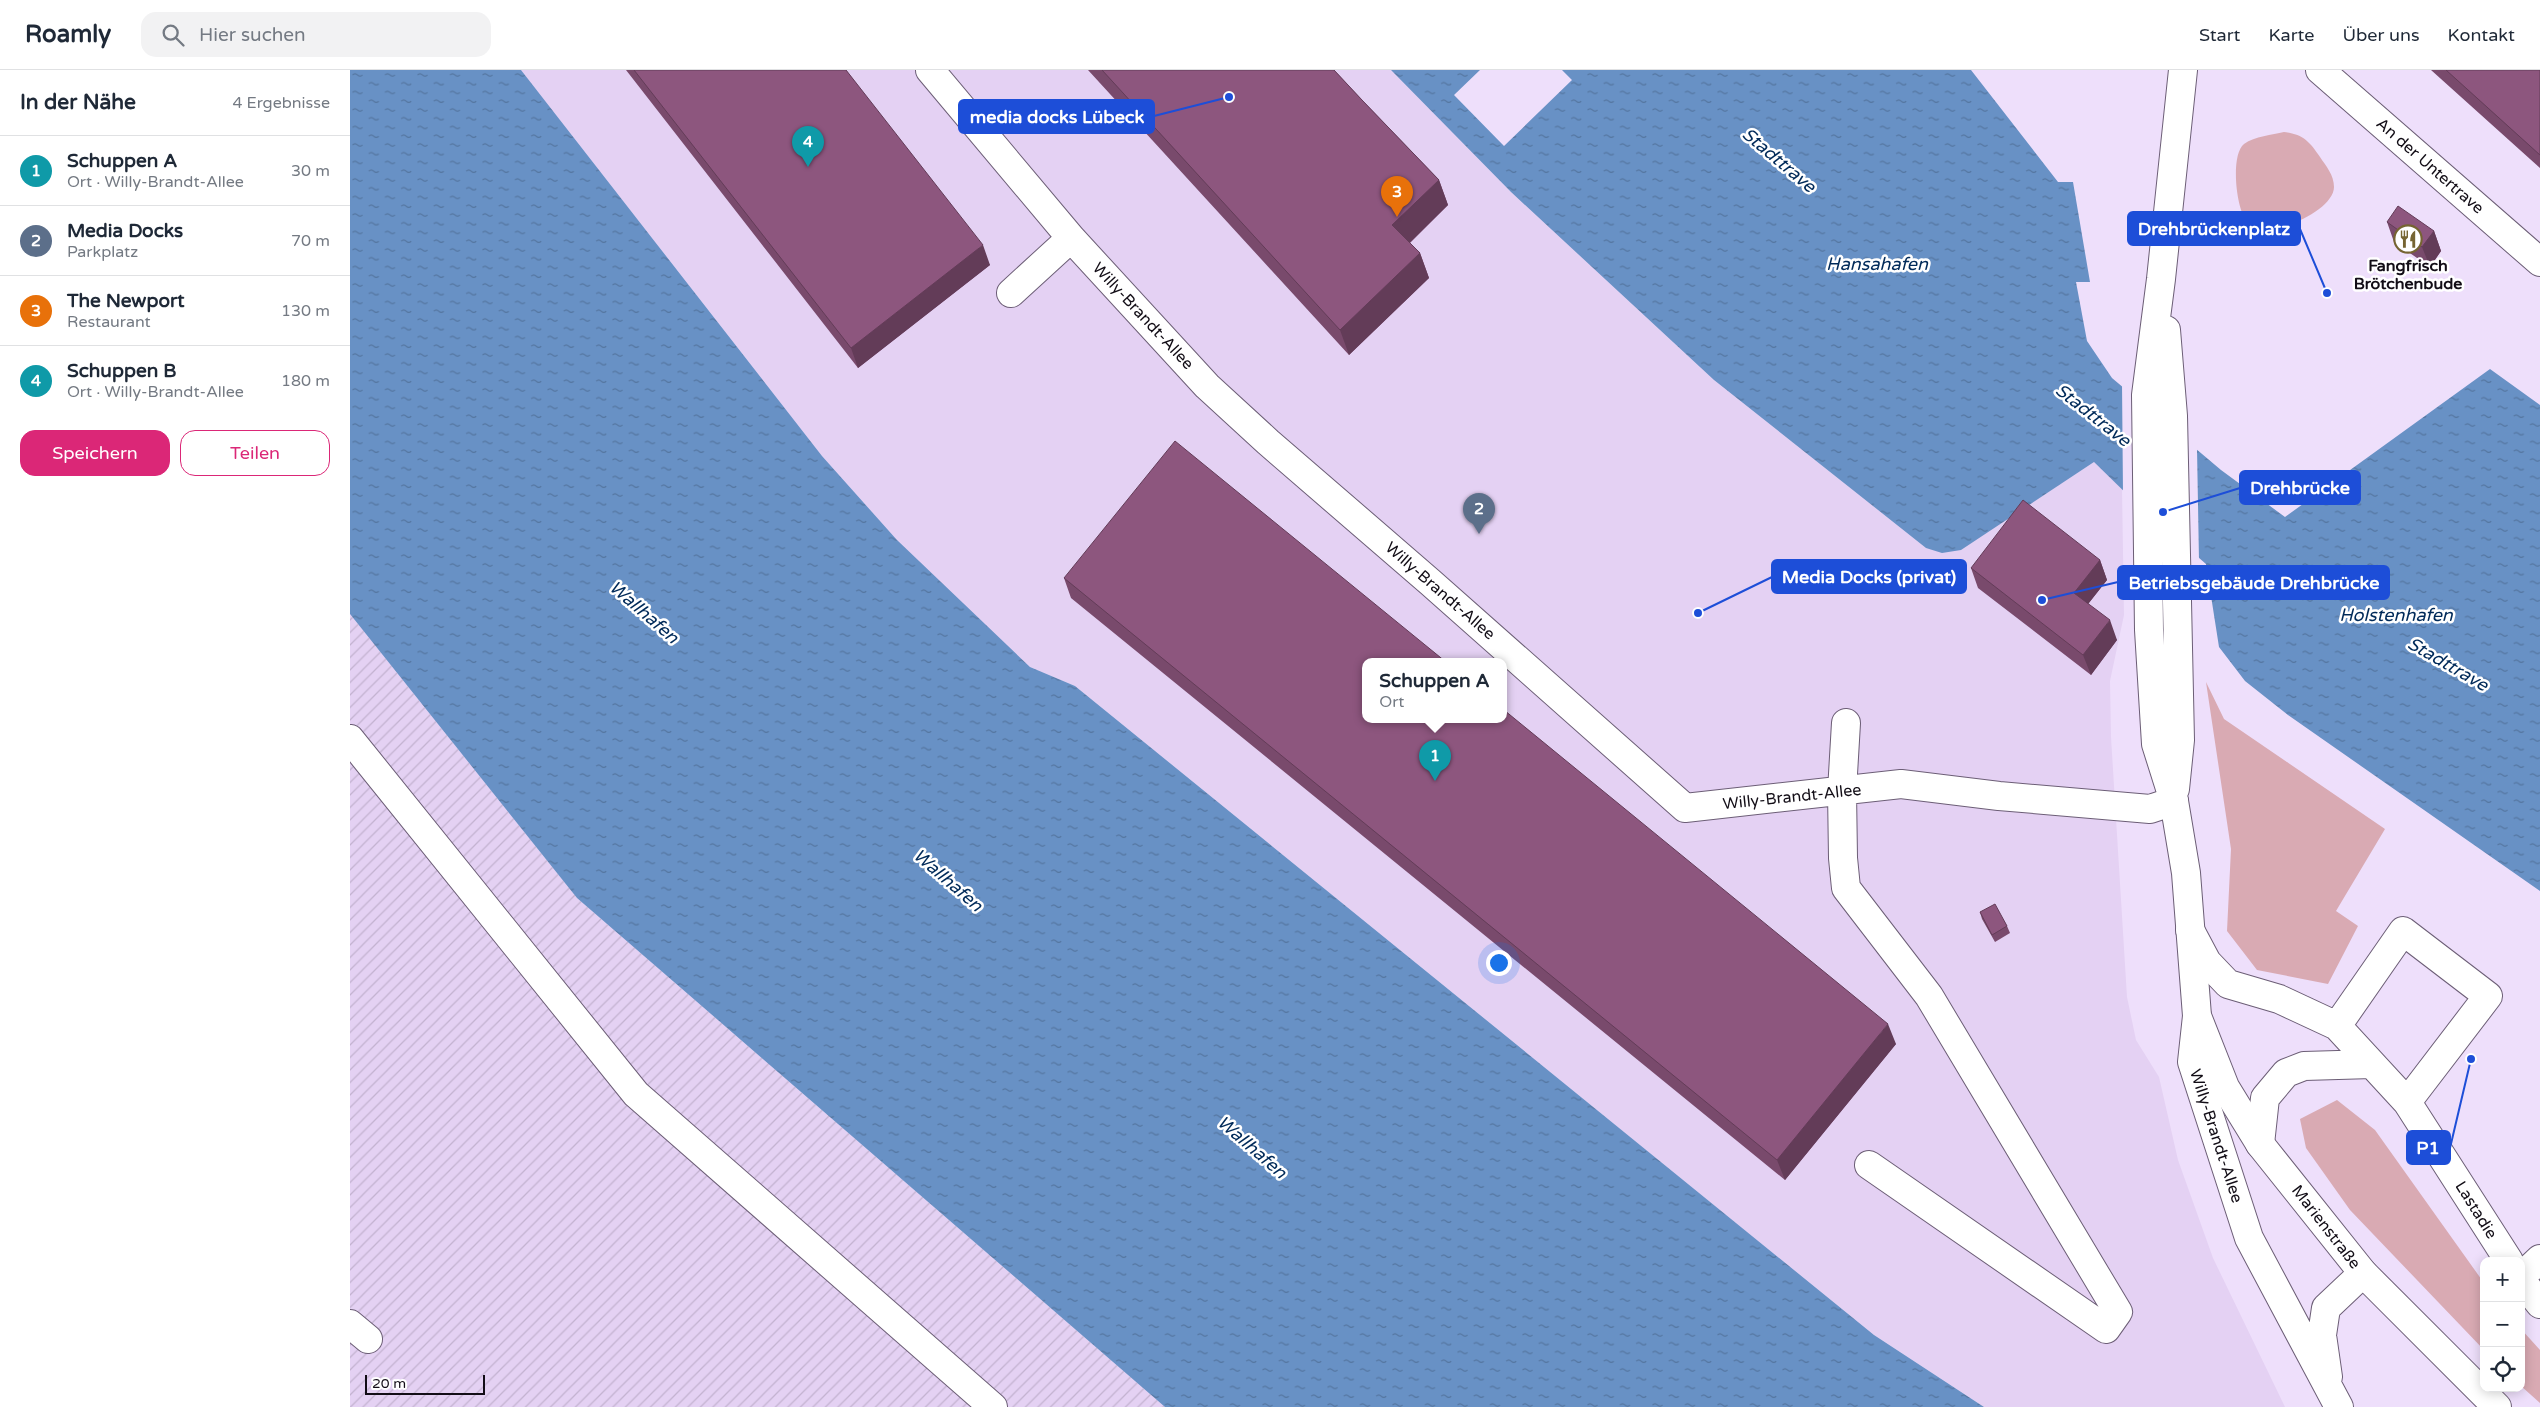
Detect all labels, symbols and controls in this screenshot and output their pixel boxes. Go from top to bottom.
search box [141,12,491,57]
text: Roamly [25,20,111,49]
icon: search [159,21,187,49]
text: Hier suchen [199,24,306,46]
text: Start [2199,24,2240,46]
text: Karte [2268,24,2314,46]
text: Über uns [2342,24,2420,46]
text: Kontakt [2448,24,2515,46]
text: In der Nähe [20,90,136,115]
text: 4 Ergebnisse [232,93,330,113]
callout: media docks Lübeck [959,100,1154,133]
text: media docks Lübeck [970,106,1144,128]
street label: An der Untertrave [2372,114,2488,218]
water label: Stadttrave [1738,123,1821,198]
pin: 4 [792,126,824,167]
text: Schuppen A [67,150,177,172]
text: 1 [31,161,41,181]
text: 30 m [291,161,330,181]
text: Ort · Willy-Brandt-Allee [67,172,244,192]
pin: 3 [1381,176,1413,217]
callout: Drehbrückenplatz [2128,212,2300,245]
text: Drehbrückenplatz [2138,218,2290,240]
text: Media Docks [67,220,183,242]
restaurant icon: Fangfrisch Brötchenbude [2393,224,2423,254]
text: 2 [31,231,41,251]
text: 70 m [291,231,330,251]
text: Parkplatz [67,242,138,262]
water label: Hansahafen [1826,253,1929,275]
place label: Fangfrisch Brötchenbude [2354,256,2462,294]
street label: Willy-Brandt-Allee [1088,258,1198,374]
text: The Newport [67,290,185,312]
text: 3 [31,301,41,321]
text: 130 m [281,301,330,321]
text: Restaurant [67,312,151,332]
text: Schuppen B [67,360,176,382]
text: 4 [31,371,41,391]
text: 180 m [281,371,330,391]
water label: Stadttrave [2051,379,2136,452]
text: Ort · Willy-Brandt-Allee [67,382,244,402]
button: Speichern [20,430,170,476]
button: Teilen [180,430,330,476]
callout: Drehbrücke [2240,471,2360,504]
text: Drehbrücke [2250,477,2350,499]
pin: 2 [1463,493,1495,534]
street label: Willy-Brandt-Allee [1381,538,1499,644]
callout: Media Docks (privat) [1772,560,1966,593]
text: Media Docks (privat) [1782,566,1957,588]
callout: Betriebsgebäude Drehbrücke [2118,566,2389,599]
text: Betriebsgebäude Drehbrücke [2129,572,2379,594]
water label: Wallhafen [605,576,684,649]
water label: Holstenhafen [2339,604,2454,626]
water label: Stadttrave [2404,632,2493,696]
popup [1362,658,1507,723]
text: Schuppen A [1379,670,1490,692]
text: Ort [1379,692,1404,712]
pin: 1 [1419,740,1451,781]
street label: Willy-Brandt-Allee [1722,780,1862,814]
water label: Wallhafen [909,844,988,917]
your location [1486,950,1512,976]
street label: Willy-Brandt-Allee [2185,1067,2247,1205]
water label: Wallhafen [1213,1111,1292,1184]
callout: P1 [2407,1131,2450,1164]
text: P1 [2416,1137,2440,1159]
street label: Lastadie [2451,1178,2501,1242]
street label: Marienstraße [2287,1181,2365,1273]
map controls [2480,1257,2525,1392]
button: + [2480,1257,2525,1302]
button: − [2480,1302,2525,1347]
button: locate [2480,1347,2525,1392]
scale bar [365,1372,485,1395]
text: 20 m [372,1375,406,1392]

